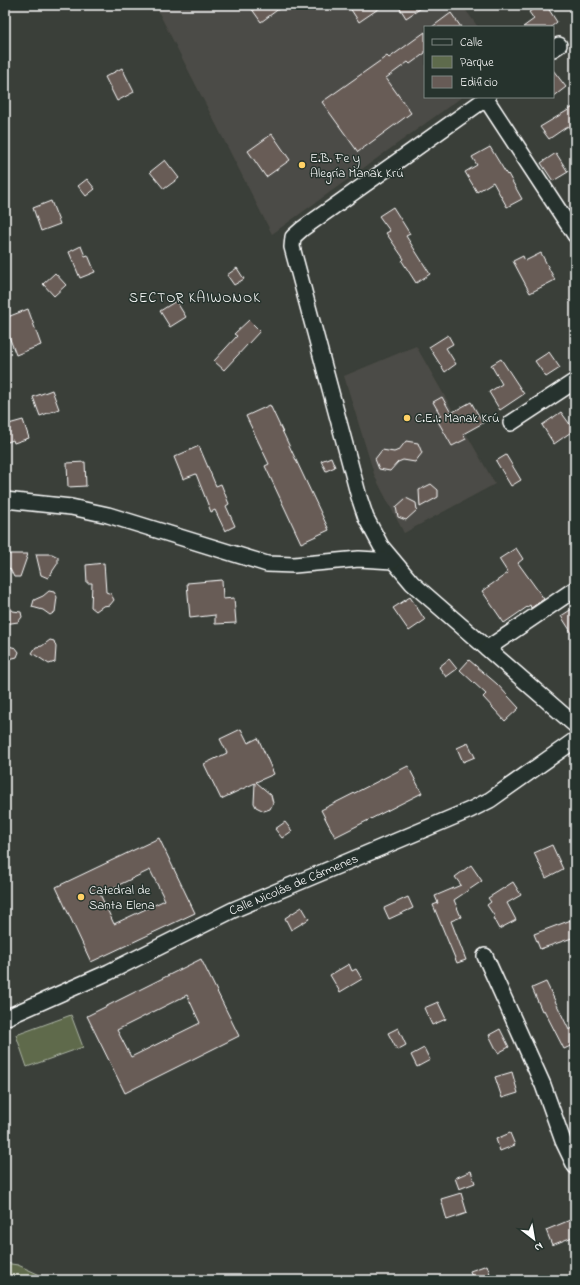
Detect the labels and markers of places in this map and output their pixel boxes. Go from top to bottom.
place label: E.B. Fe y Alegría Manak Krú [310,149,404,184]
marker: E.B. Fe y Alegría Manak Krú [297,160,307,170]
place label: C.E.I. Manak Krú [415,409,499,428]
marker: C.E.I. Manak Krú [402,413,412,423]
place label: Catedral de Santa Elena [89,881,155,915]
marker: Catedral de Santa Elena [76,892,86,902]

